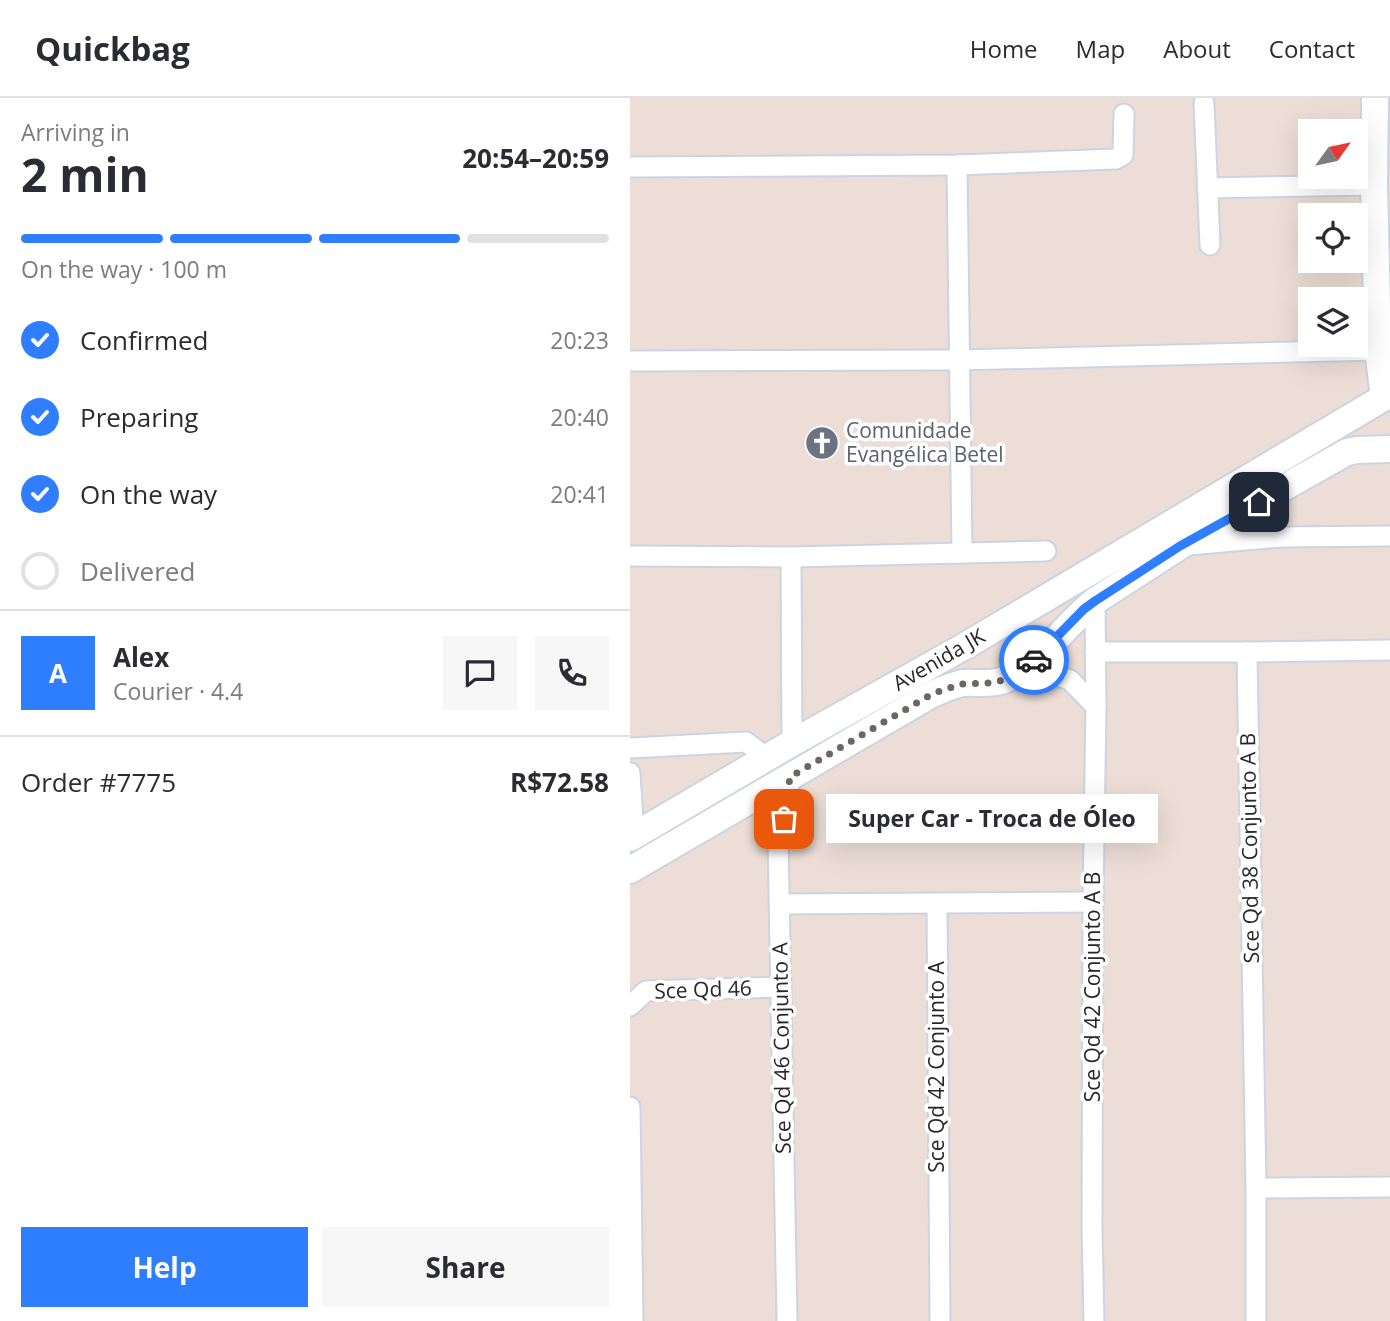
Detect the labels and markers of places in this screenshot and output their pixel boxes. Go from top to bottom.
place label: Comunidade Evangélica Betel [846,416,1004,468]
church icon: Comunidade Evangélica Betel [803,424,841,462]
pin [1229,472,1289,532]
pin [754,789,814,849]
callout: Super Car - Troca de Óleo [826,794,1158,844]

